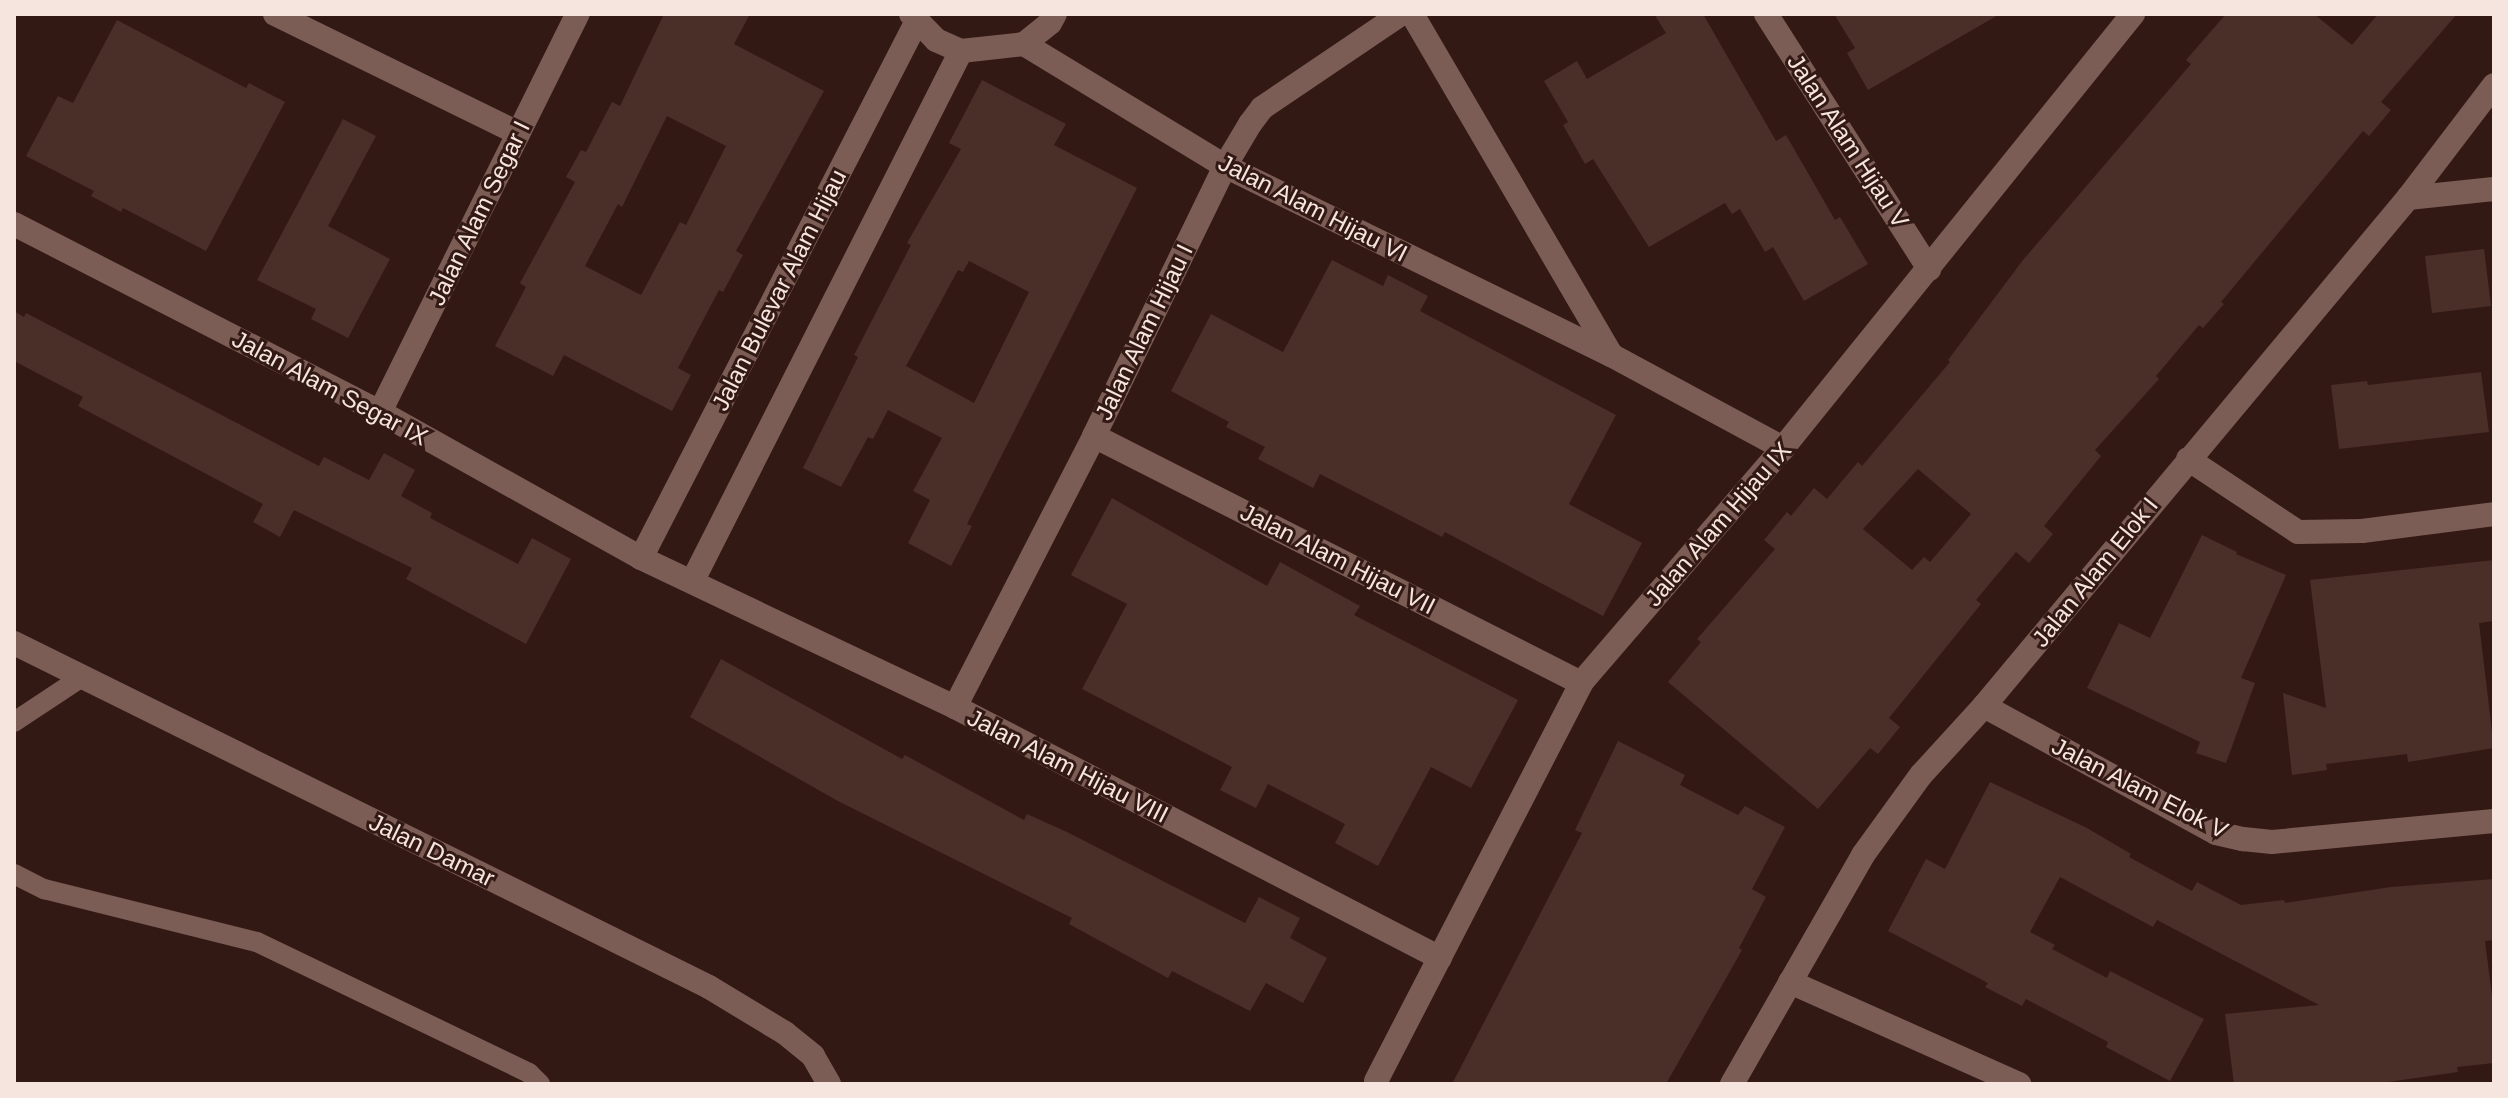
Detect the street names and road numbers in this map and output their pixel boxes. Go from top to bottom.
street label: Jalan Alam Hijau V [1781,48,1915,234]
street label: Jalan Alam Segar I [422,116,536,310]
street label: Jalan Alam Hijau VI [1213,148,1413,268]
street label: Jalan Bulevar Alam Hijau [705,164,853,416]
street label: Jalan Alam Hijau I [1089,239,1199,425]
street label: Jalan Alam Segar IX [227,324,433,452]
street label: Jalan Alam Hijau IX [1638,436,1798,612]
street label: Jalan Alam Elok I [2025,491,2165,653]
street label: Jalan Alam Hijau VII [1235,497,1441,621]
street label: Jalan Alam Hijau VIII [962,703,1174,829]
street label: Jalan Alam Elok V [2047,731,2233,845]
street label: Jalan Damar [365,807,499,893]

